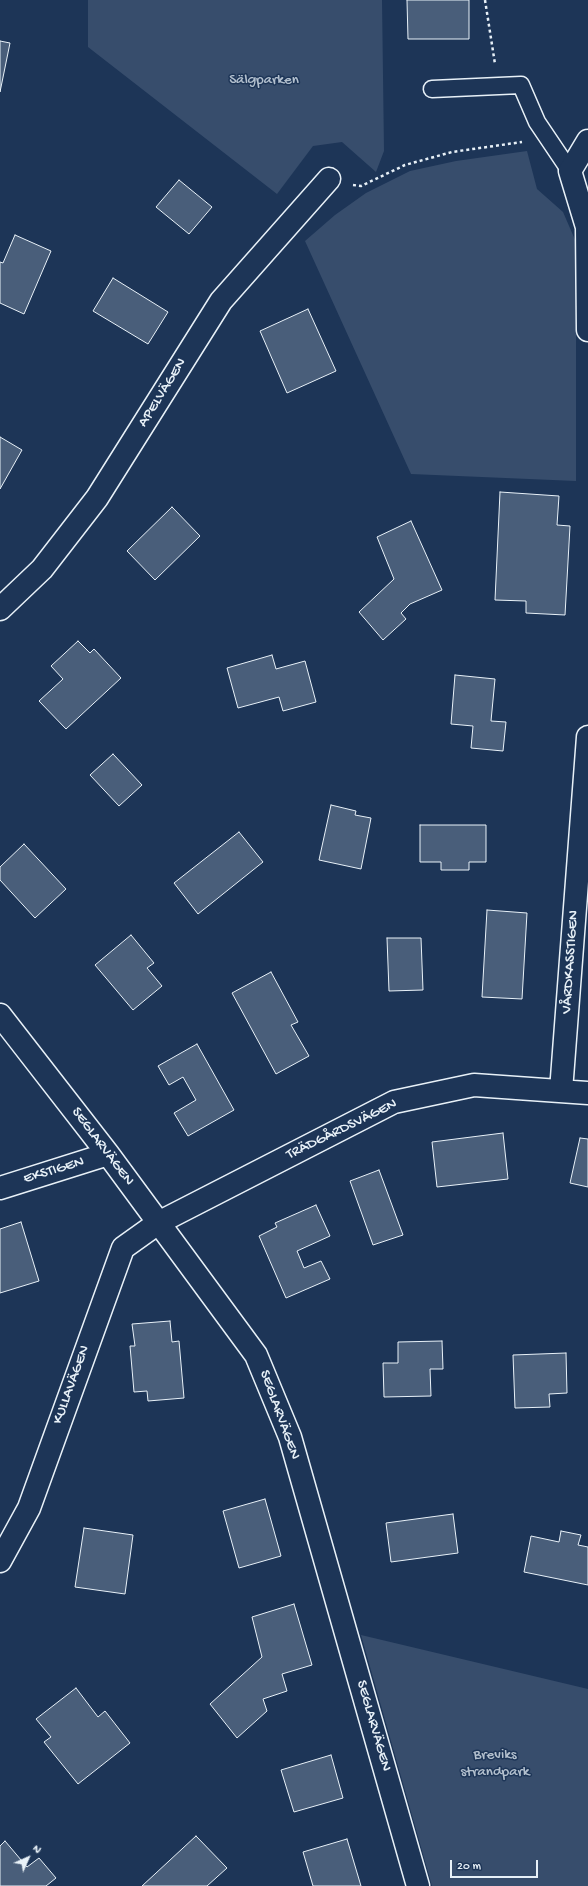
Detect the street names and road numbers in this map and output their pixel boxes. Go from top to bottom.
street label: APELVÄGEN [135,355,191,431]
street label: VÅRDKASSTIGEN [558,910,584,1014]
street label: TRÄDGÅRDSVÄGEN [284,1095,400,1165]
street label: SEGLARVÄGEN [67,1104,137,1190]
street label: EKSTIGEN [21,1153,87,1189]
street label: KULLAVÄGEN [49,1343,95,1427]
street label: SEGLARVÄGEN [255,1368,303,1462]
street label: SEGLARVÄGEN [351,1678,395,1774]

